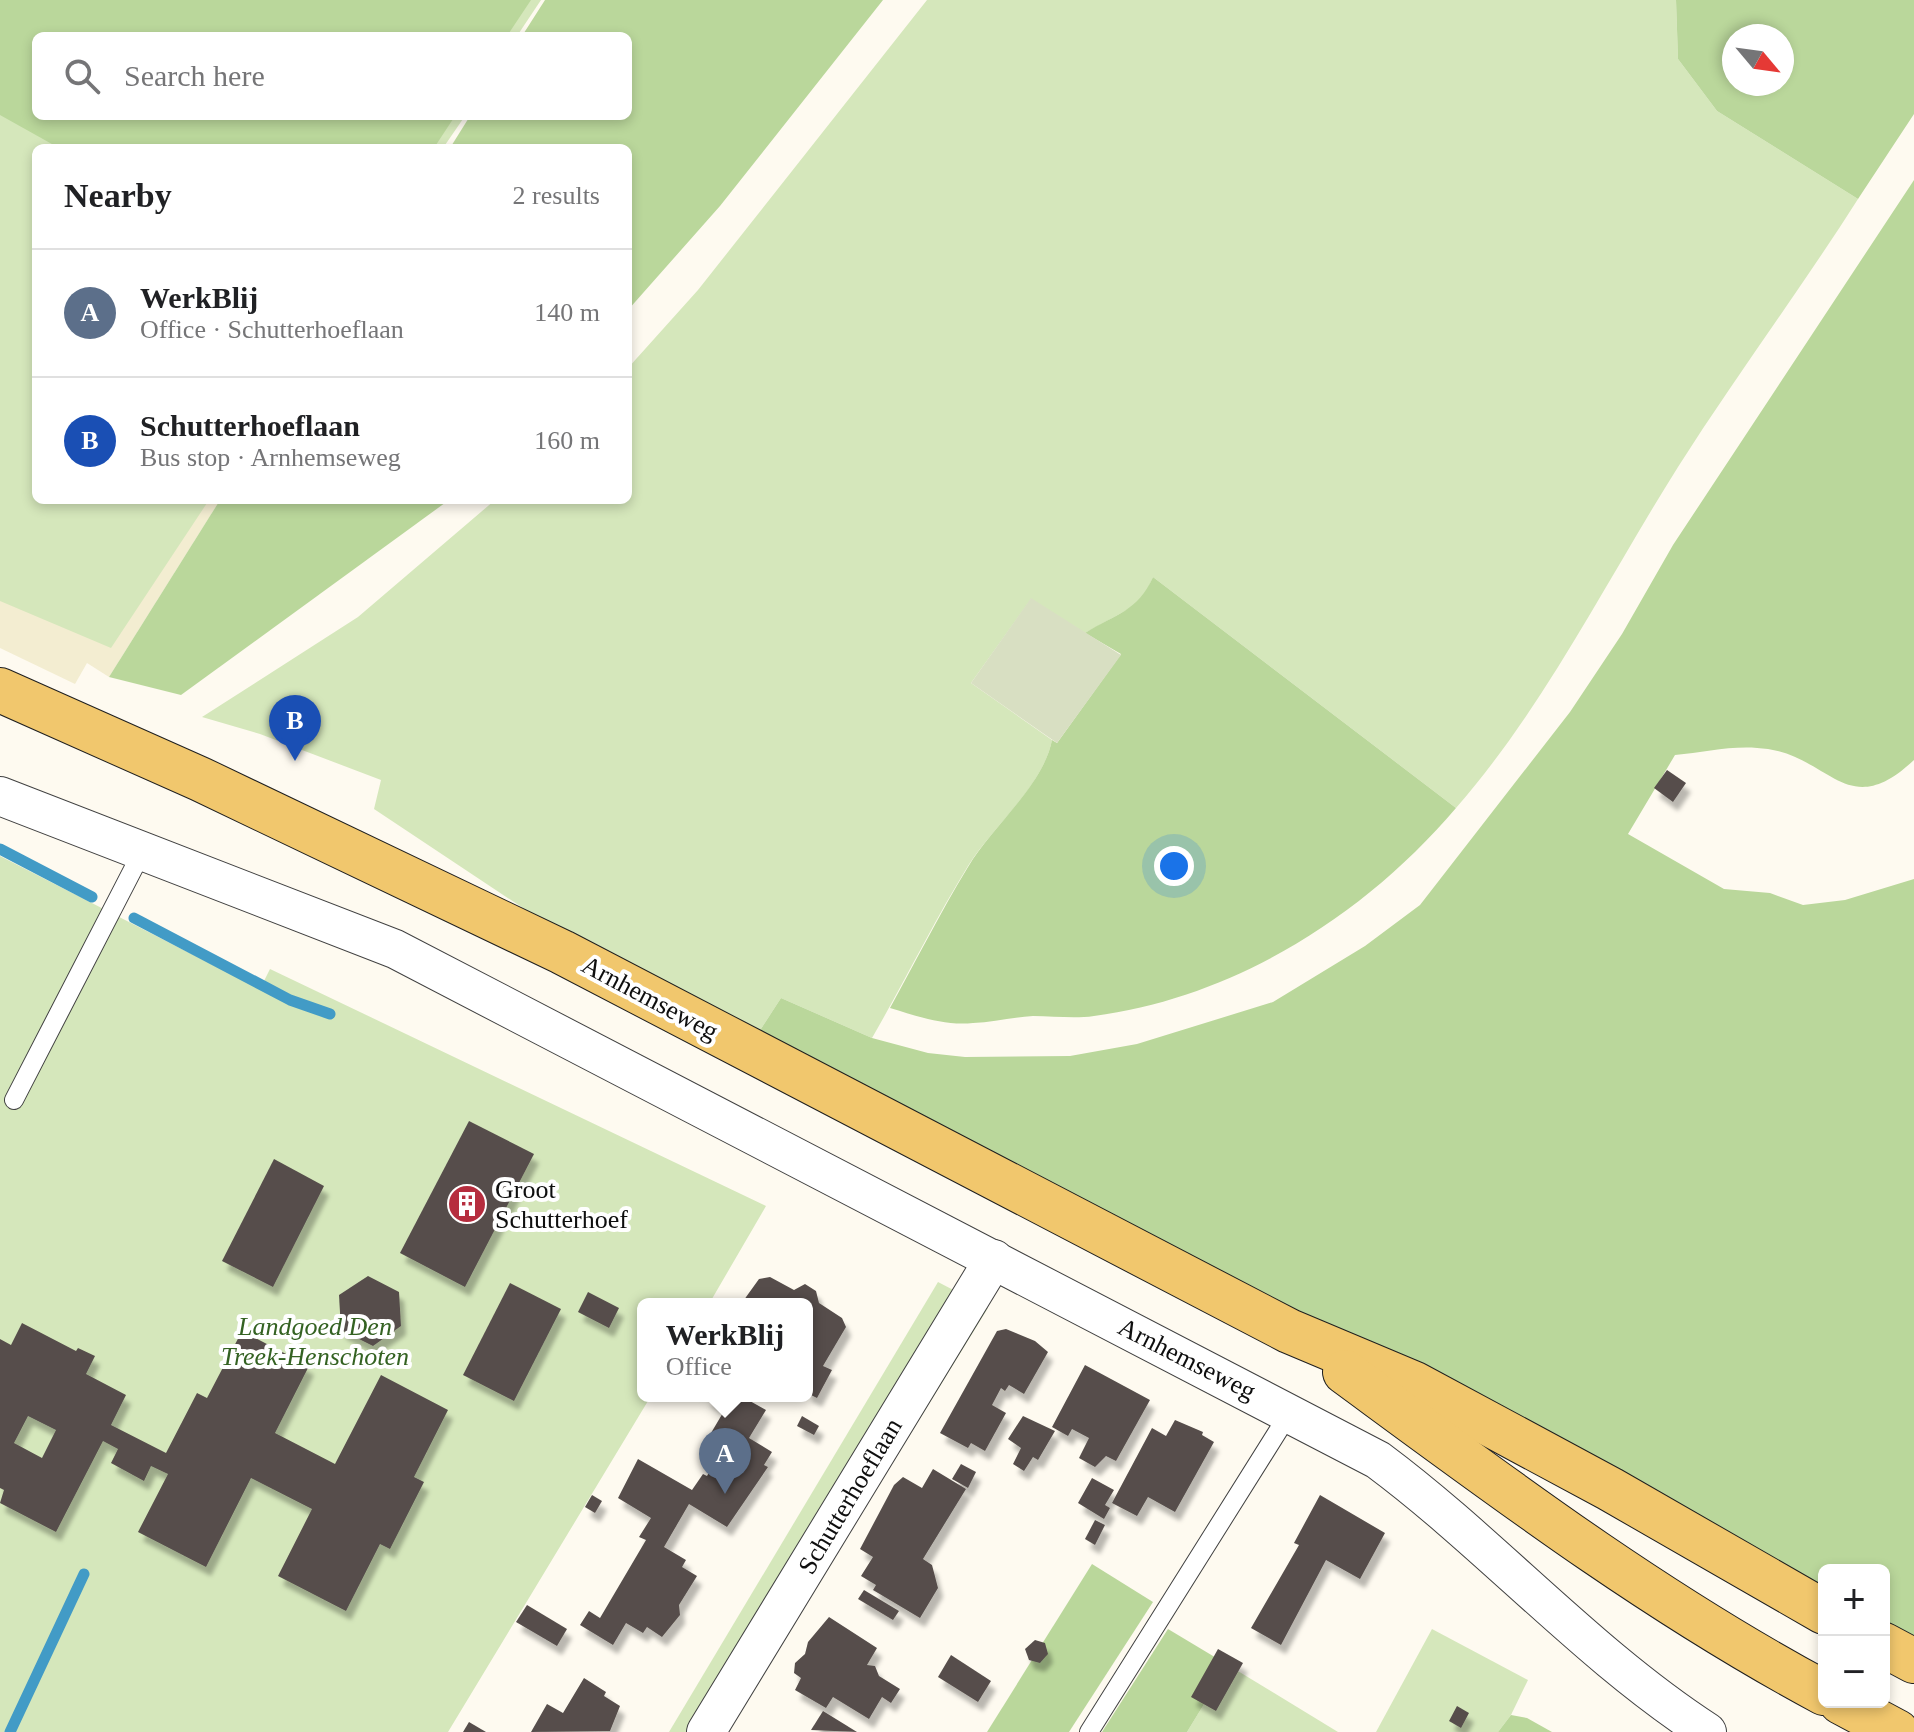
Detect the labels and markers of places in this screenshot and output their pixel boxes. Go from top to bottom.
pin: B [269,695,321,761]
place label: Groot Schutterhoef [495,1175,628,1234]
building icon: Groot Schutterhoef [446,1183,488,1225]
pin: A [699,1428,751,1494]

